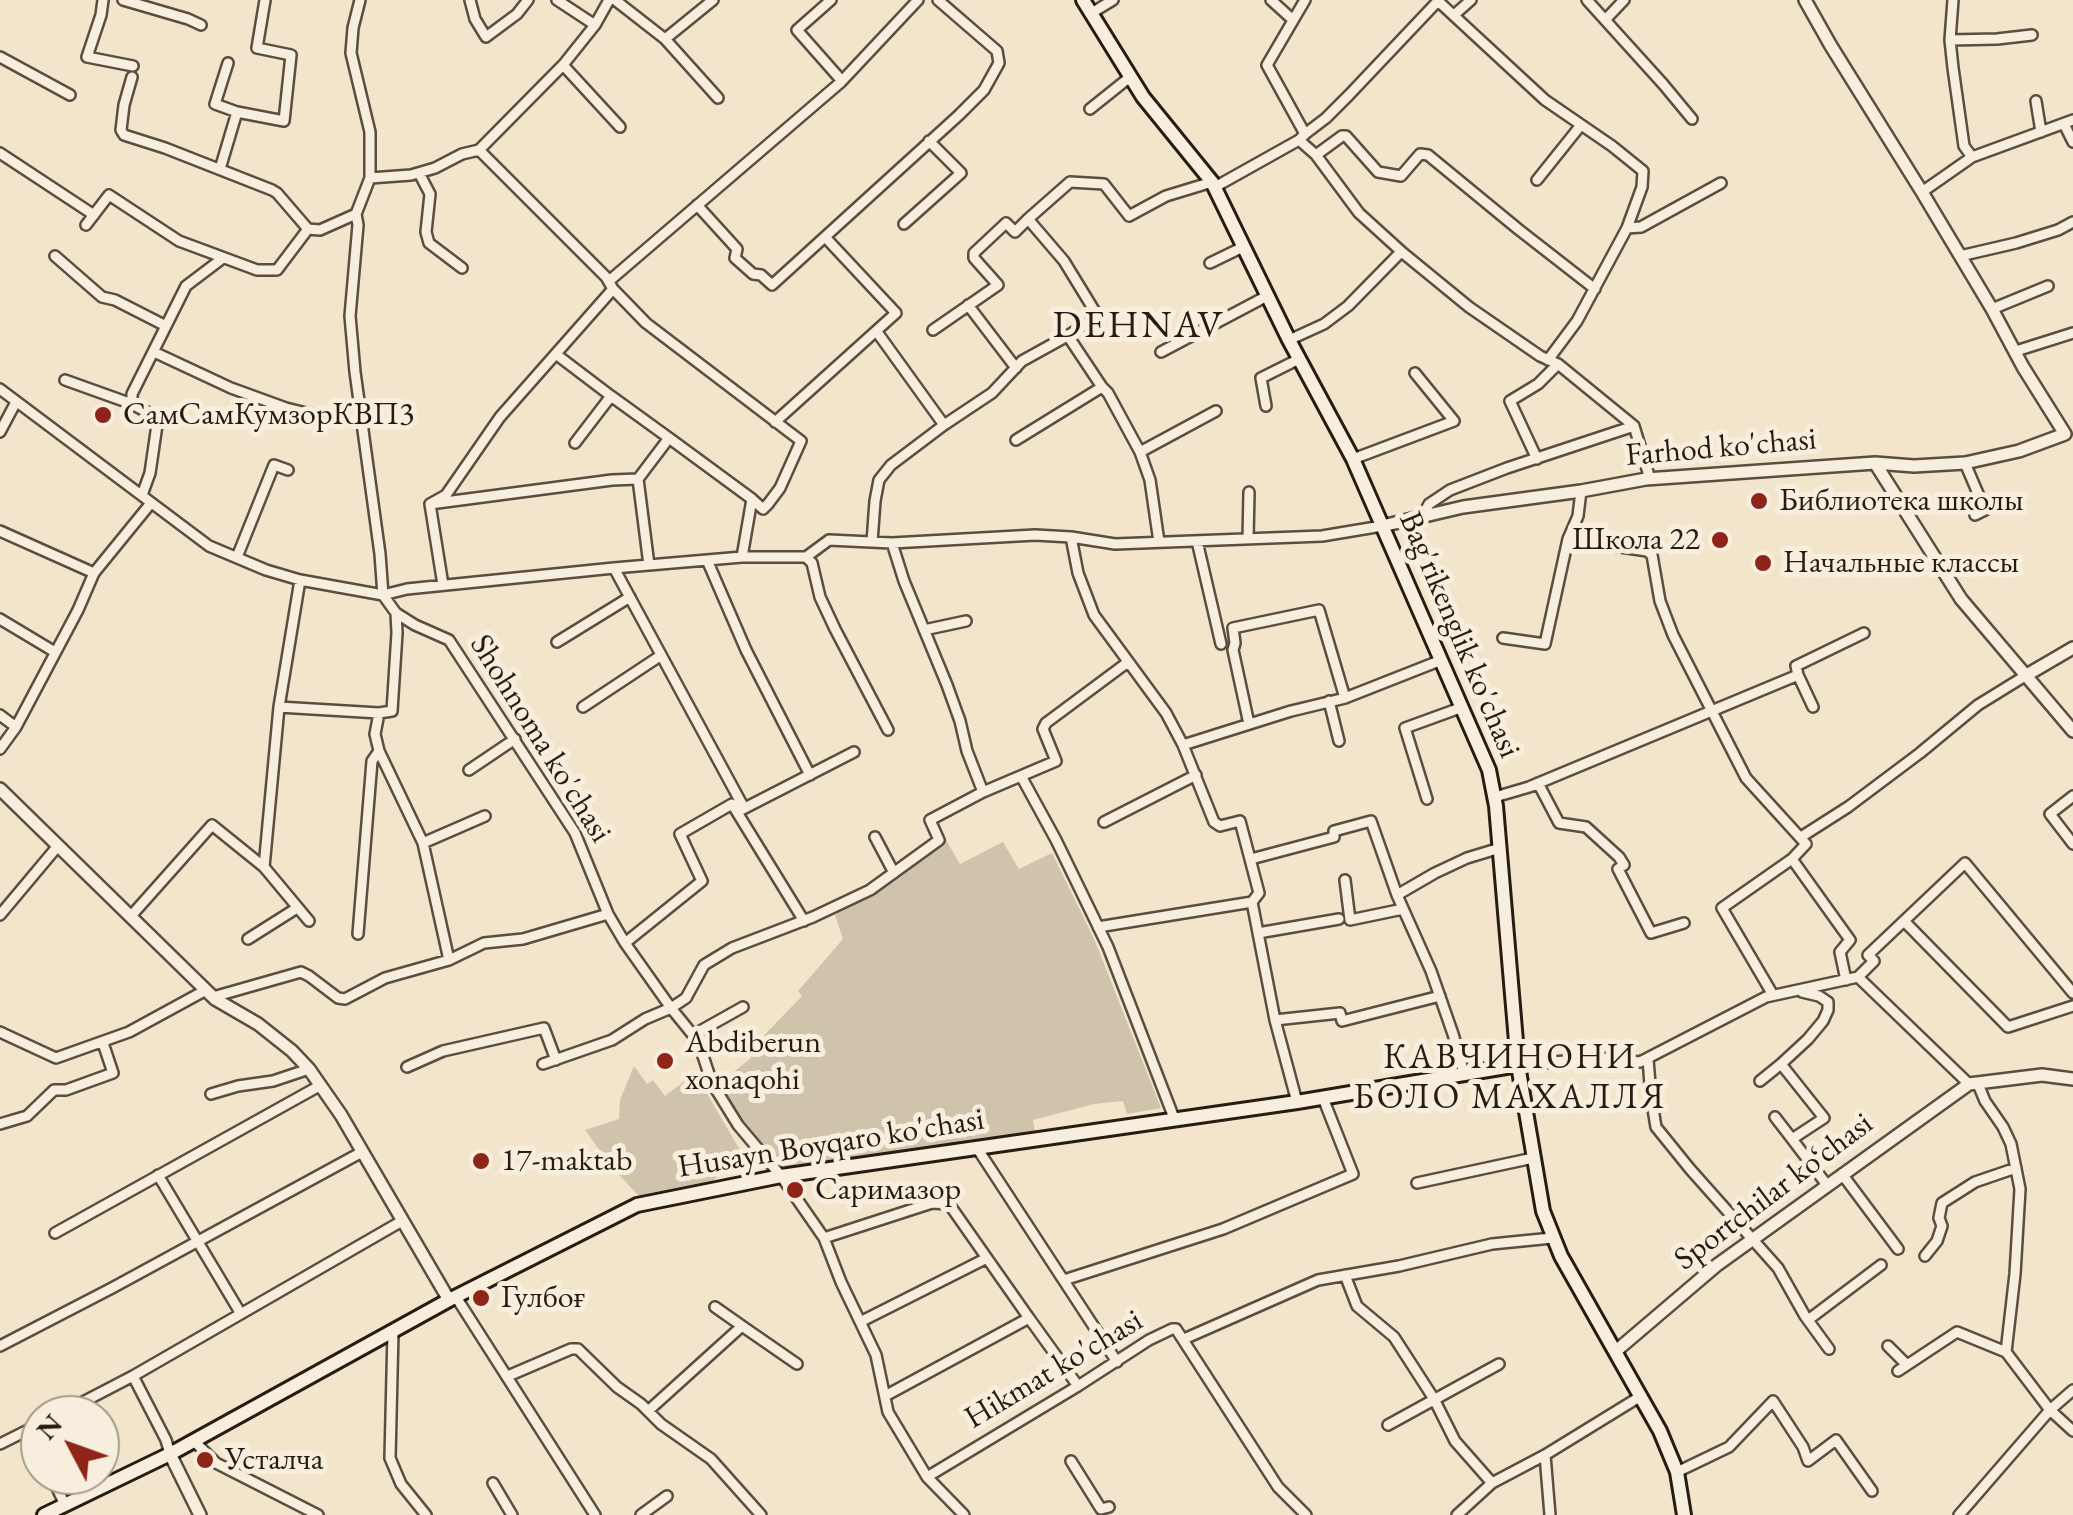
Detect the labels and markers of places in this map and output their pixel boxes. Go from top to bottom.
place label: СамСамКумзорКВП3 [123,396,414,434]
marker: СамСамКумзорКВП3 [92,404,114,426]
place label: Библиотека школы [1779,482,2024,520]
marker: Библиотека школы [1748,490,1770,512]
place label: Школа 22 [1572,521,1700,559]
marker: Школа 22 [1709,529,1731,551]
place label: Начальные классы [1783,544,2019,582]
marker: Начальные классы [1752,552,1774,574]
place label: Abdiberun xonaqohi [685,1024,821,1099]
marker: Abdiberun xonaqohi [654,1050,676,1072]
place label: 17-maktab [501,1142,632,1180]
marker: 17-maktab [470,1150,492,1172]
place label: Саримазор [815,1171,961,1209]
marker: Саримазор [784,1179,806,1201]
place label: Гулбоғ [501,1279,585,1317]
marker: Гулбоғ [470,1287,492,1309]
place label: Усталча [225,1441,324,1479]
marker: Усталча [194,1449,216,1471]

